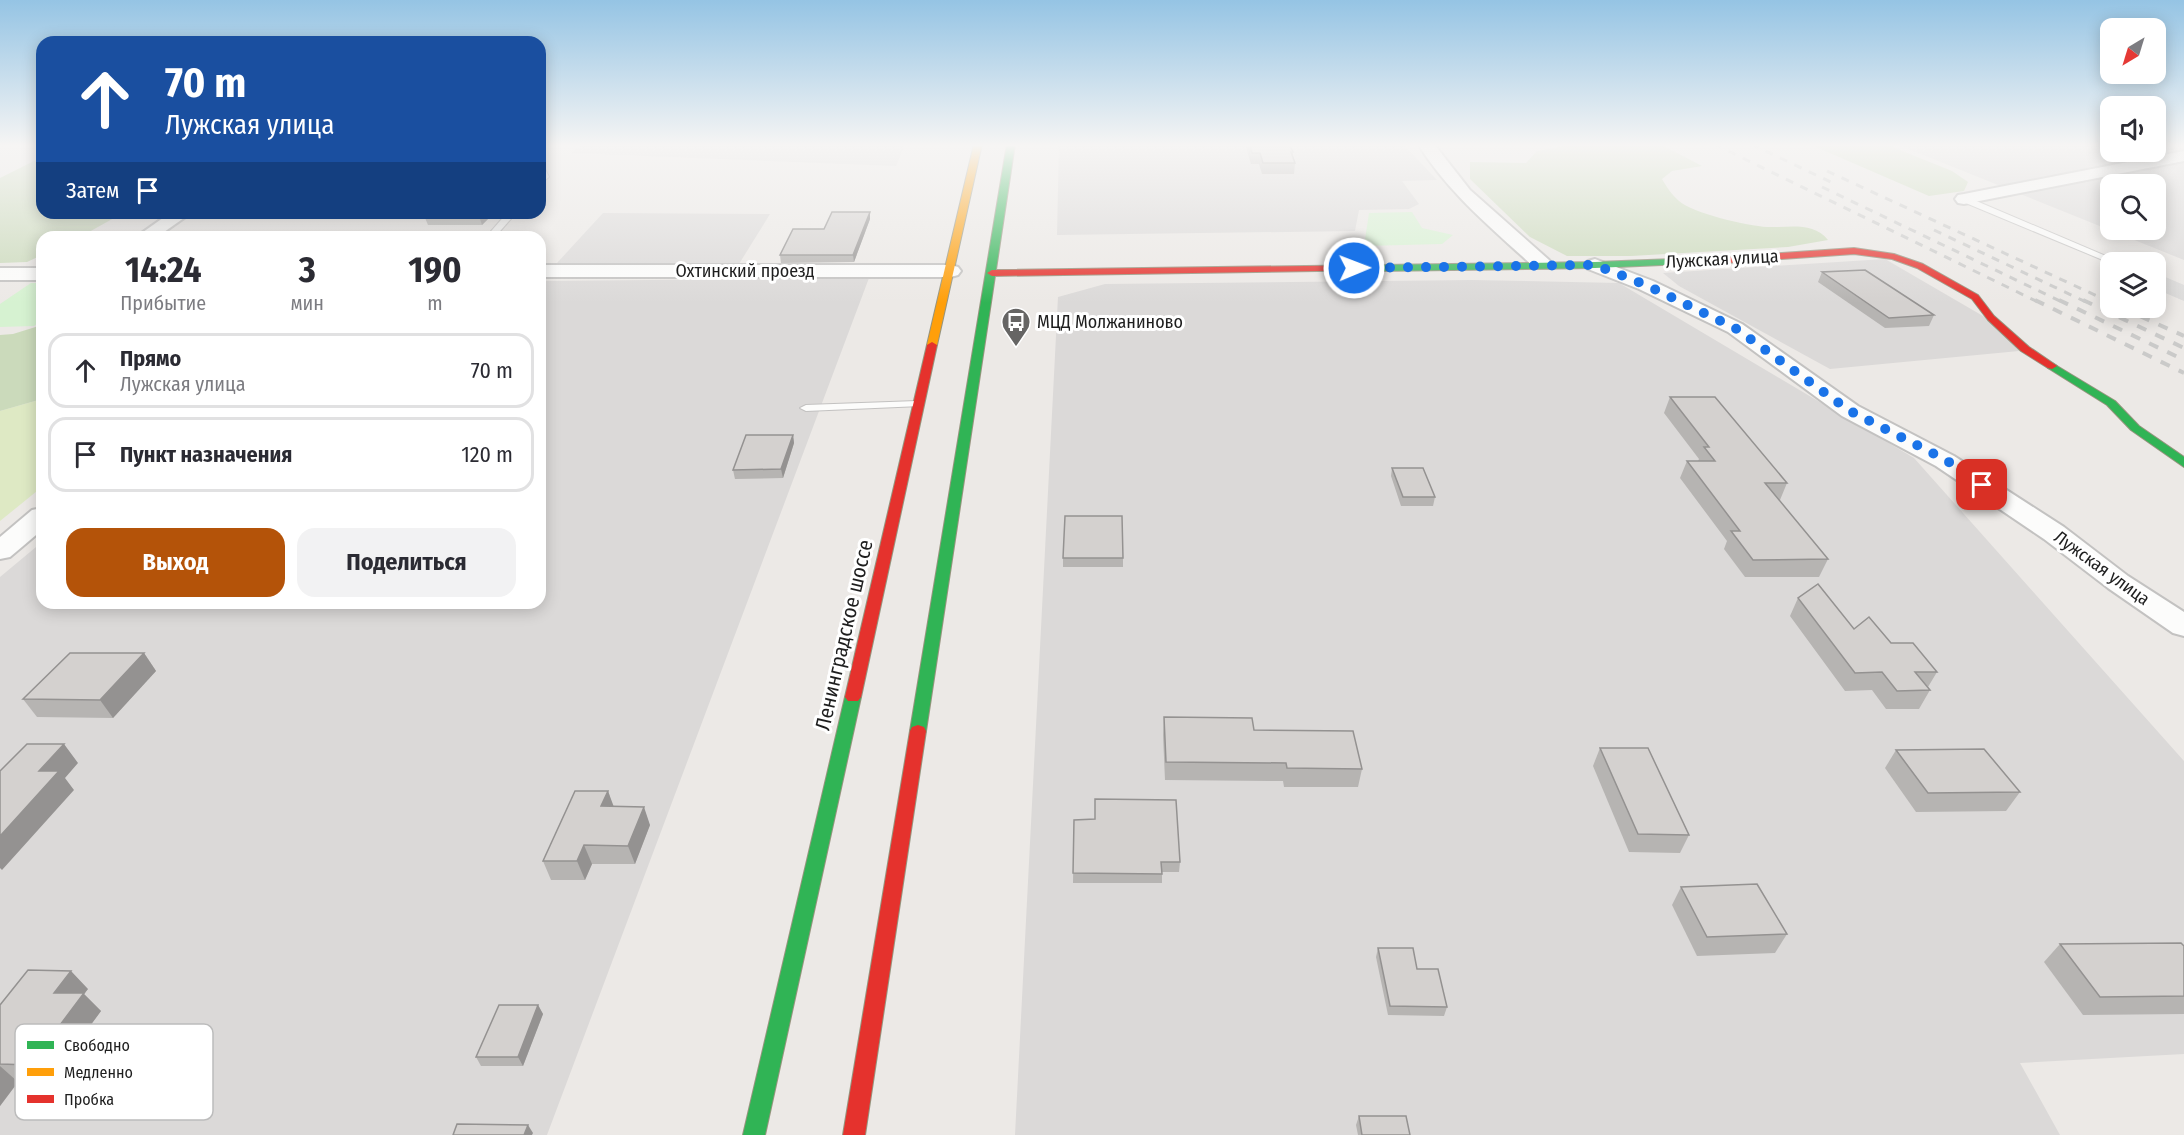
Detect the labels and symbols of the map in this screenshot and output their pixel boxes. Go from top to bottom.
north arrow [2100,18,2166,84]
position arrow [1322,236,1386,300]
street label: Лужская улица [1665,245,1779,273]
street label: Охтинский проезд [675,260,815,282]
bus stop icon: МЦД Молжаниново [1000,306,1032,348]
place label: МЦД Молжаниново [1037,311,1183,333]
pin [1956,459,2007,510]
street label: Лужская улица [2050,526,2154,610]
street label: Ленинградское шоссе [809,537,879,733]
legend [15,1024,213,1120]
text: Свободно [64,1036,130,1055]
text: Медленно [64,1063,133,1082]
text: Пробка [64,1090,114,1109]

